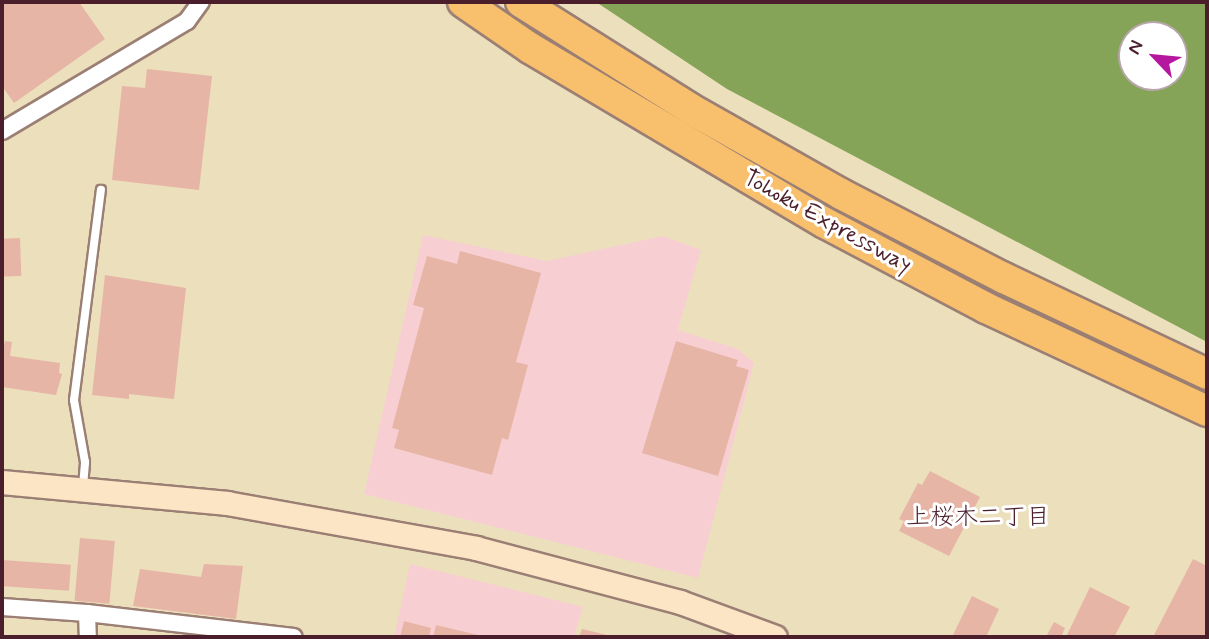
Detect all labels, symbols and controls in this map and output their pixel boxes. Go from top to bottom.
north arrow [1118,21,1188,91]
text: N [1121,36,1149,59]
street label: Tohoku Expressway [738,164,916,280]
district label: 上桜木二丁目 [906,504,1050,532]

